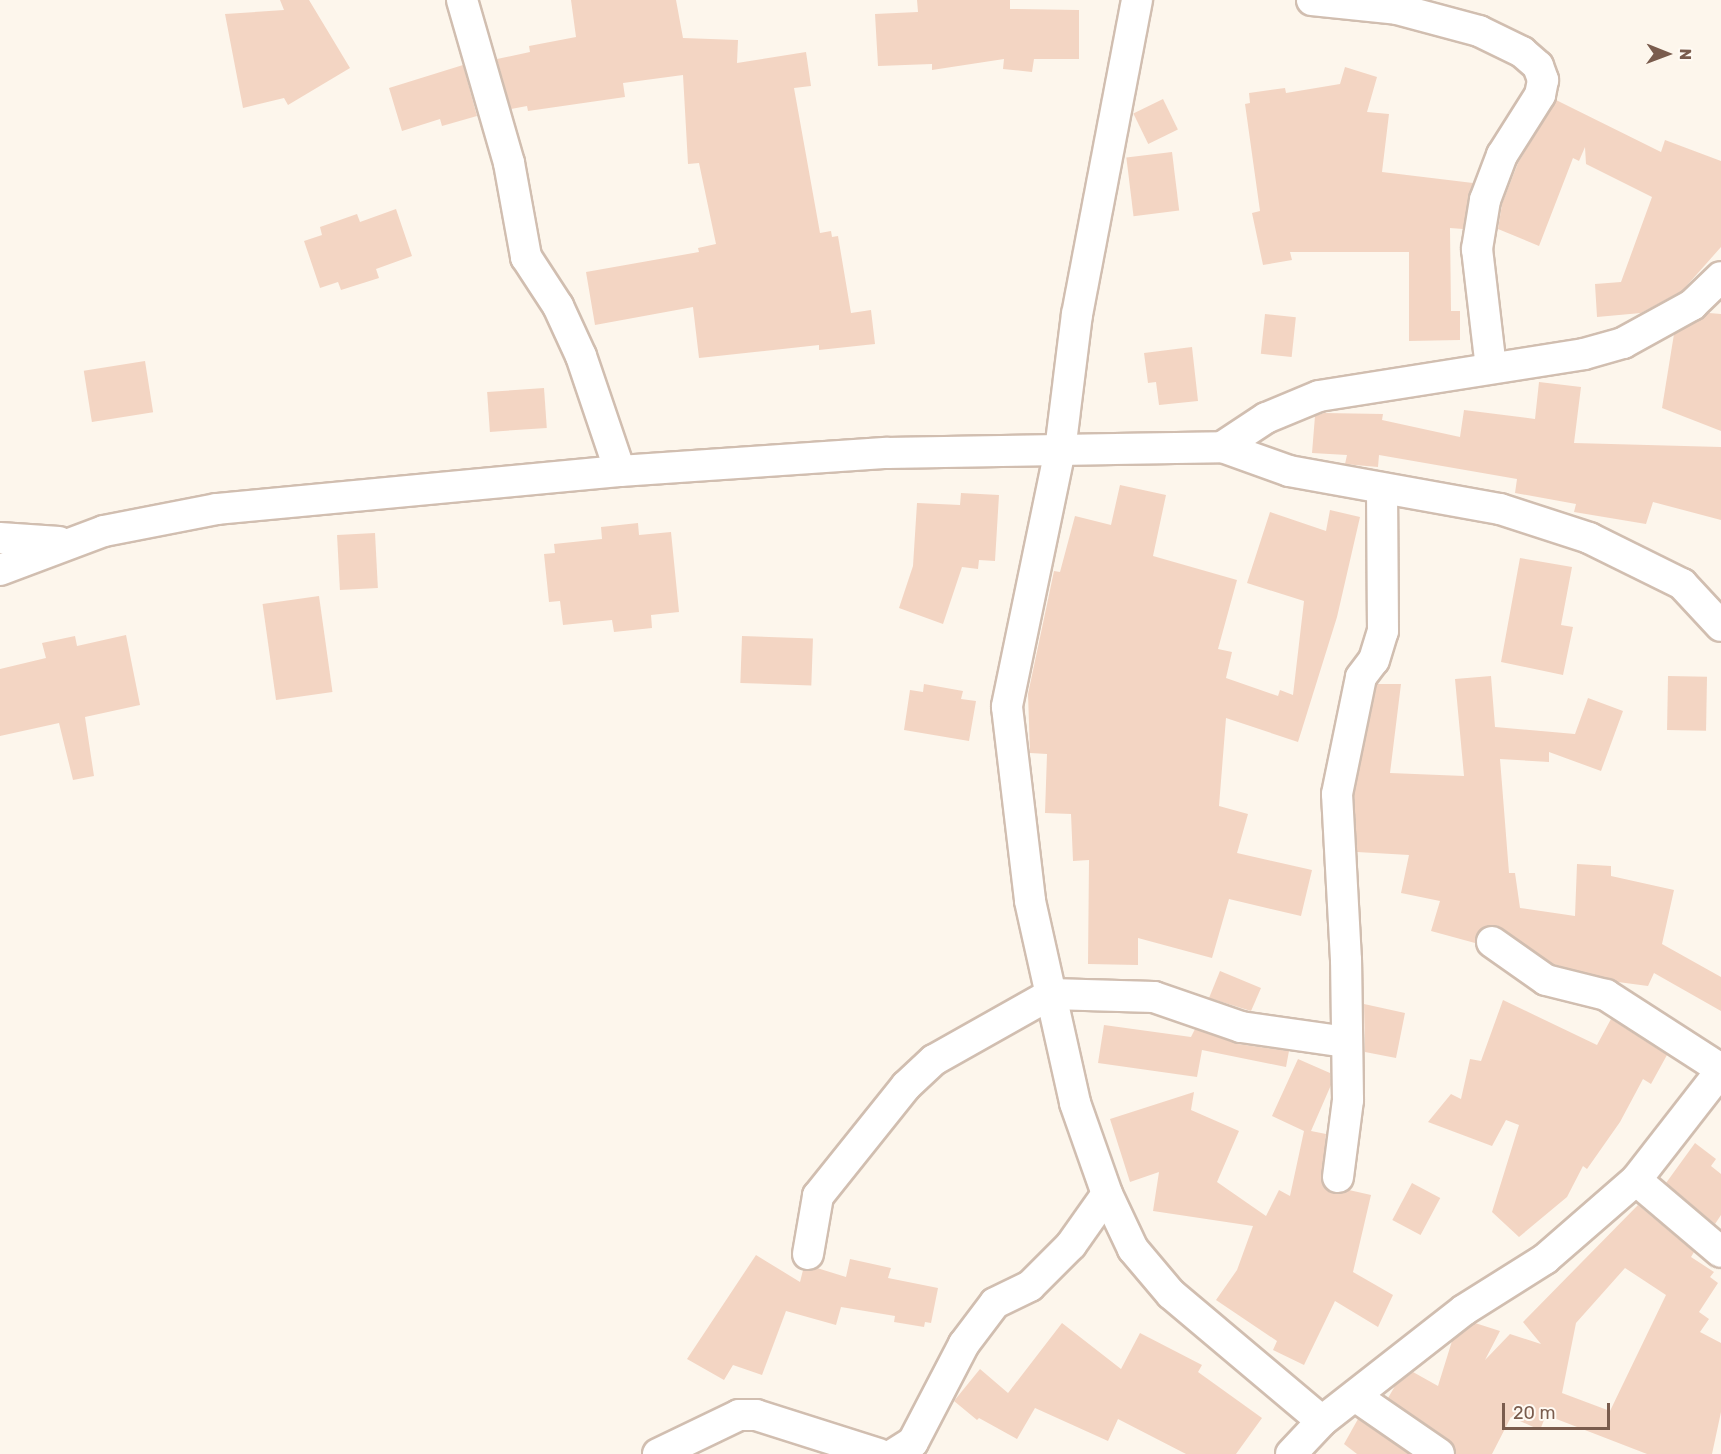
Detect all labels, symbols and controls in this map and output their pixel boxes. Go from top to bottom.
north arrow [1637,24,1697,84]
text: N [1676,48,1695,60]
scale bar [1505,1391,1613,1429]
text: 20 m [1513,1402,1555,1424]

